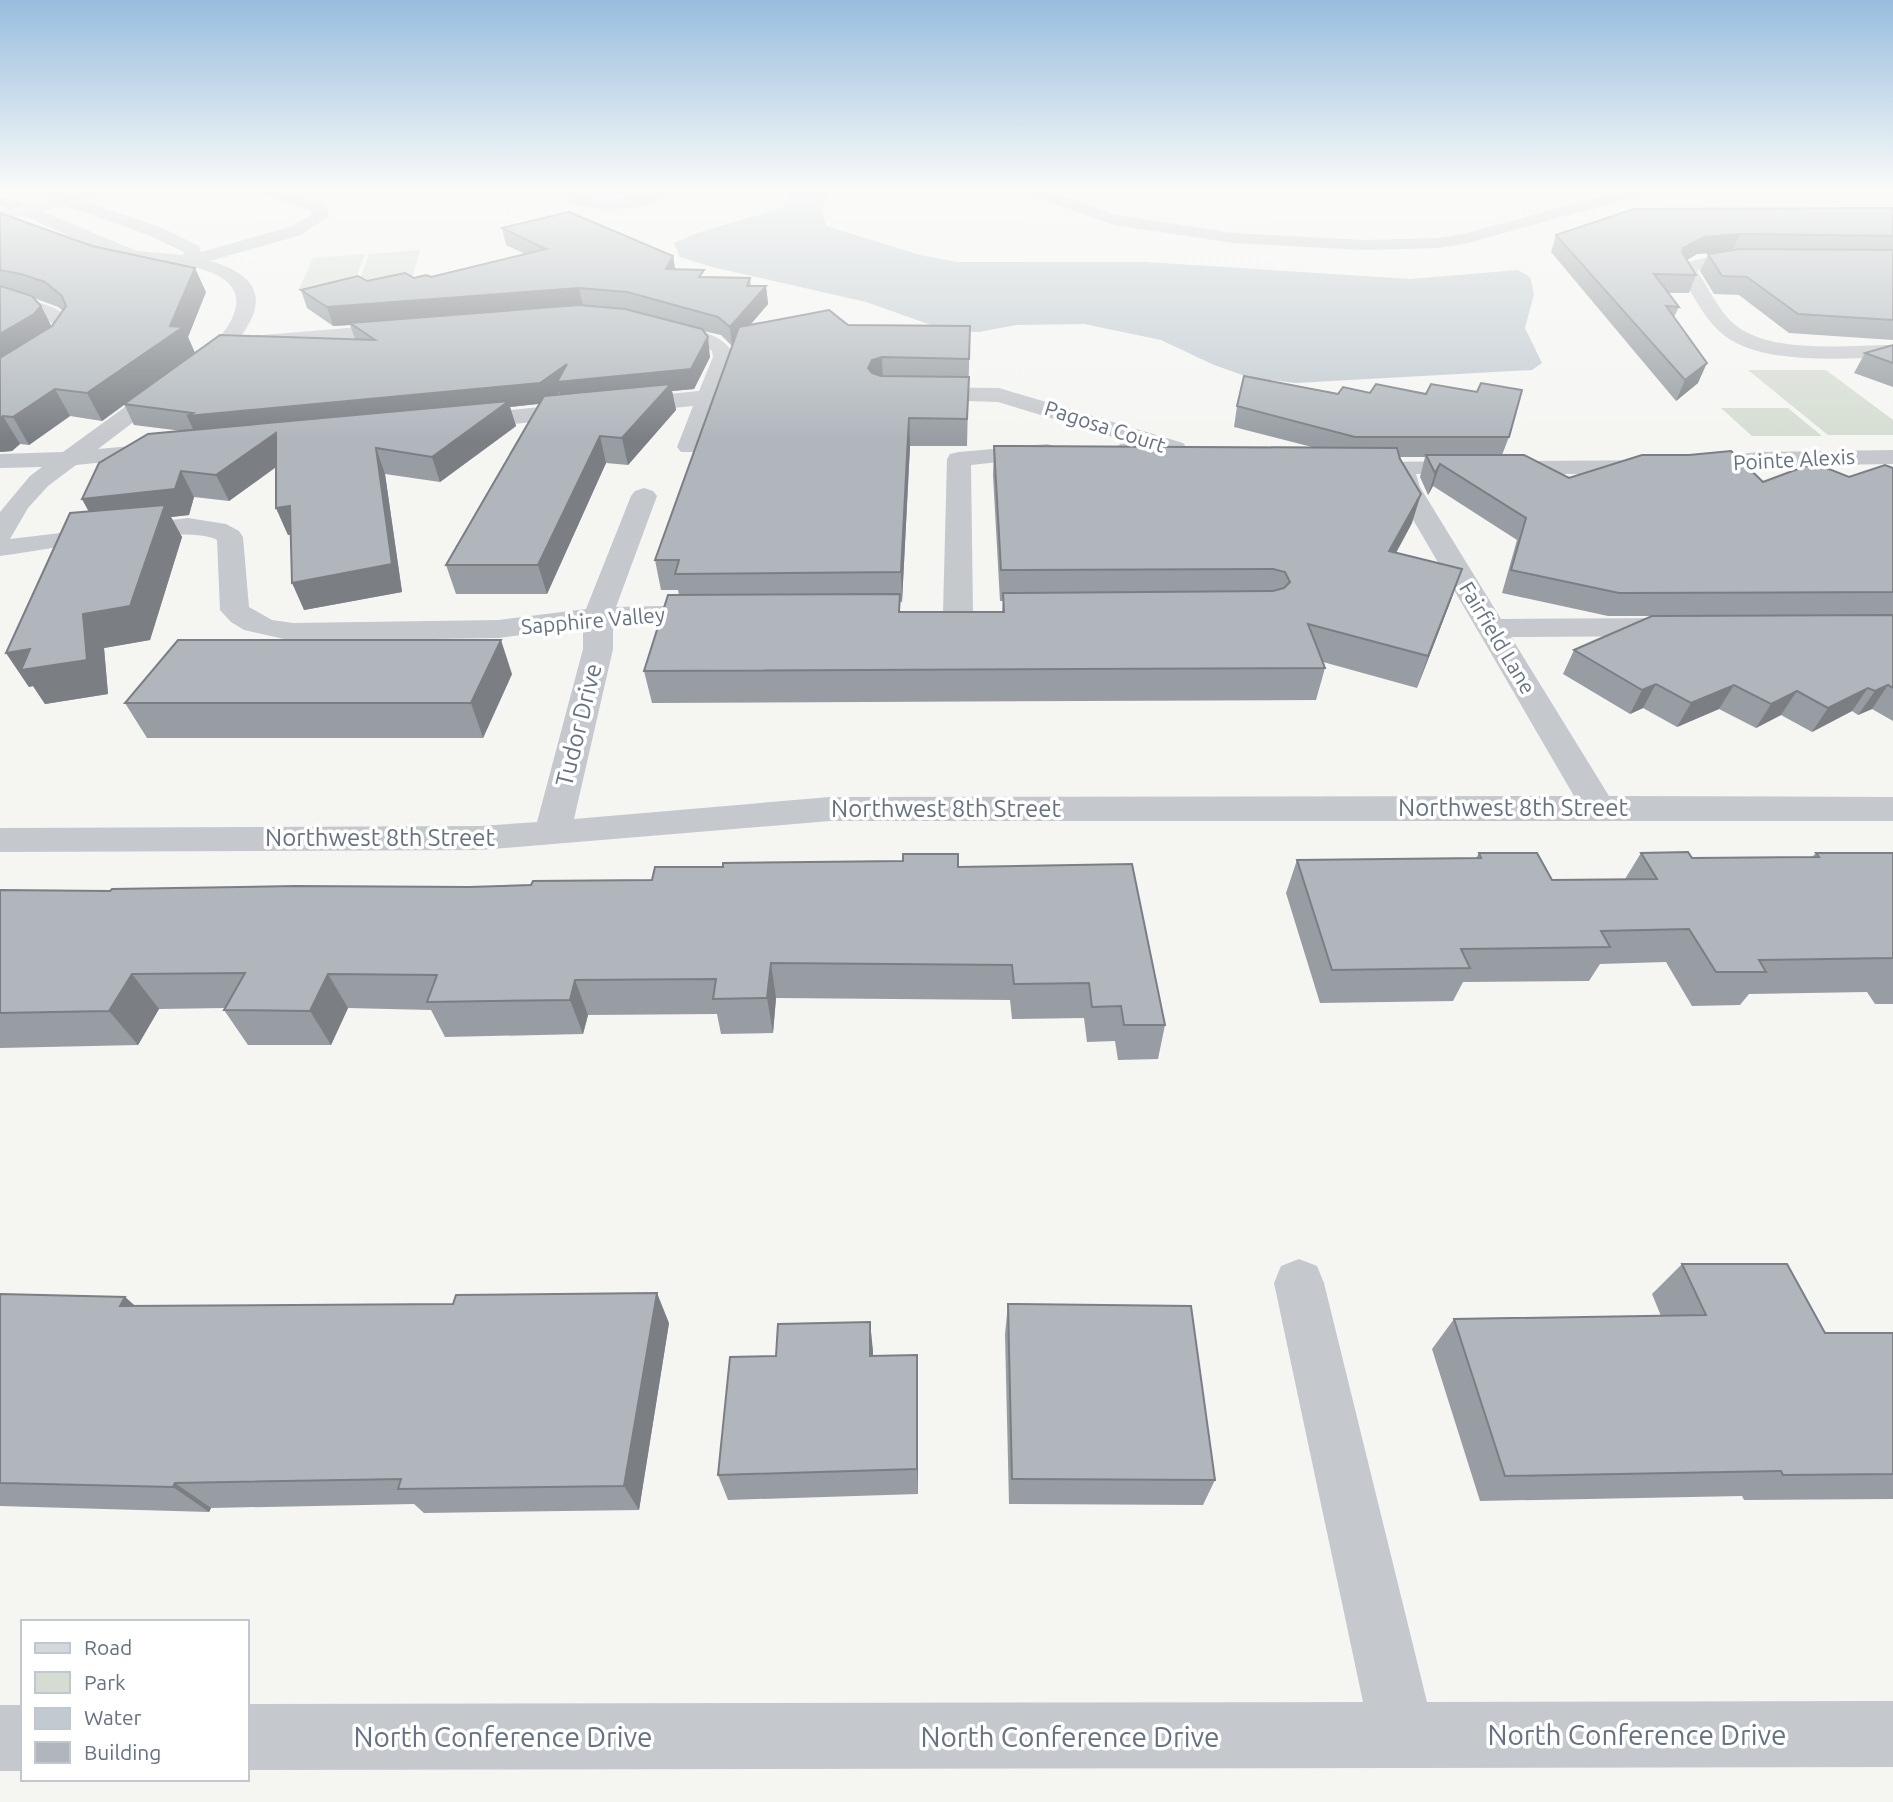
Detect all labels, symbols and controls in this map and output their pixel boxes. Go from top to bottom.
street label: Pagosa Court [1042,395,1169,457]
street label: Pointe Alexis [1732,444,1855,474]
street label: Fairfield Lane [1455,577,1541,698]
street label: Sapphire Valley [520,602,666,638]
street label: Tudor Drive [550,661,607,789]
street label: Northwest 8th Street [1398,794,1628,821]
street label: Northwest 8th Street [831,795,1061,822]
street label: Northwest 8th Street [265,824,495,851]
legend [21,1620,248,1781]
text: Road [84,1635,132,1659]
text: Park [84,1670,126,1694]
text: Water [84,1705,142,1729]
street label: North Conference Drive [1487,1719,1787,1750]
street label: North Conference Drive [353,1721,653,1752]
street label: North Conference Drive [920,1721,1220,1752]
text: Building [84,1740,161,1764]

